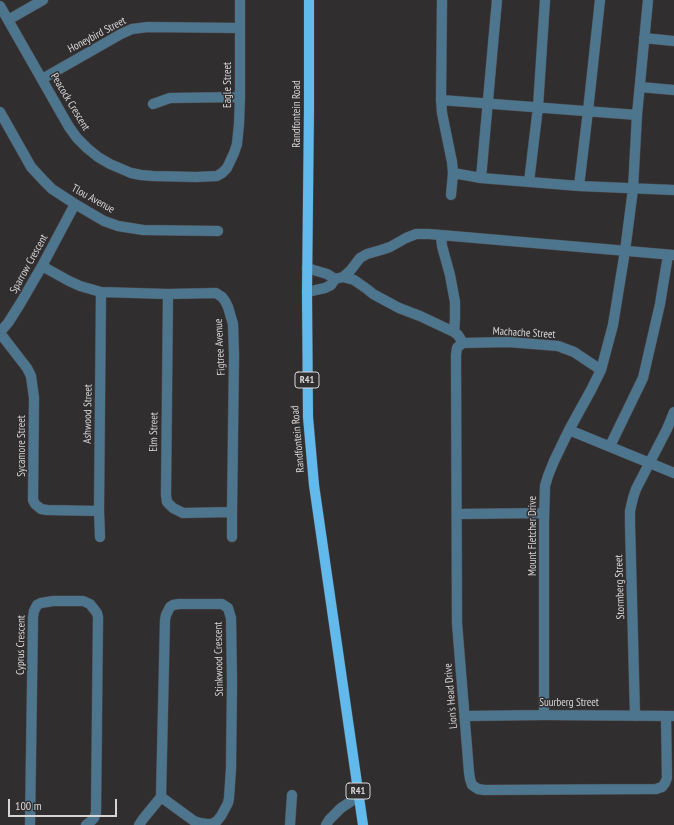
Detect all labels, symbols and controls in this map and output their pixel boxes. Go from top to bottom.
street label: Honeybird Street [66,14,128,56]
street label: Eagle Street [221,62,235,108]
street label: Peacock Crescent [48,71,92,133]
street label: Randfontein Road [290,80,304,148]
street label: Tlou Avenue [69,182,117,216]
street label: Sparrow Crescent [7,232,51,296]
street label: Figtree Avenue [212,318,228,376]
street label: Machache Street [492,325,556,341]
road number: R41 [295,372,319,388]
street label: Ashwood Street [81,384,95,444]
street label: Randfontein Road [288,405,308,473]
street label: Elm Street [147,412,161,452]
street label: Sycamore Street [15,415,29,477]
street label: Mount Fletcher Drive [526,496,540,576]
street label: Stormberg Street [612,554,628,620]
street label: Cyprus Crescent [14,615,28,675]
street label: Stinkwood Crescent [212,622,226,696]
street label: Lion's Head Drive [442,663,460,729]
street label: Suurberg Street [539,696,599,710]
road number: R41 [346,783,370,799]
scale bar [10,791,119,817]
text: 100 m [15,798,42,813]

